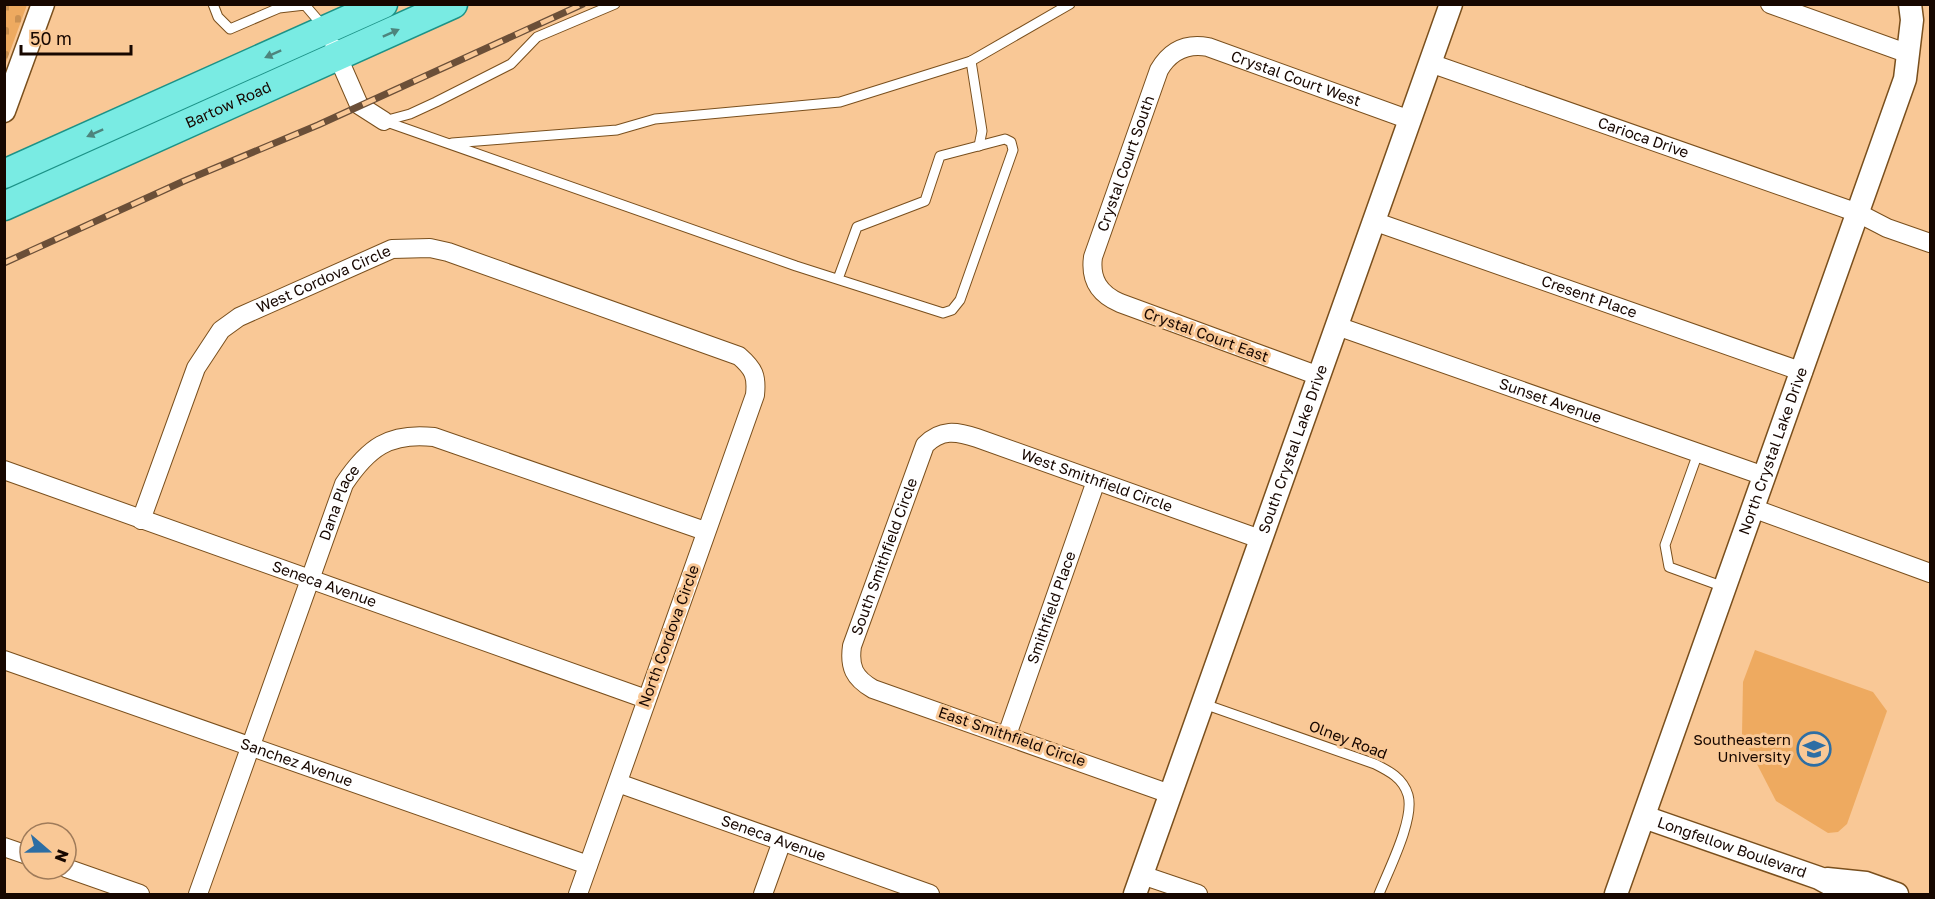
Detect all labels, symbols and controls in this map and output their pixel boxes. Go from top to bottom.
scale bar [21,18,130,56]
text: 50 m [30,27,72,49]
one-way arrow [382,28,399,37]
street label: Crystal Court West [1229,46,1363,109]
one-way arrow [264,49,282,59]
street label: Bartow Road [182,77,274,131]
street label: Crystal Court South [1093,93,1157,234]
street label: Carioca Drive [1596,113,1692,161]
one-way arrow [86,129,104,139]
street label: West Cordova Circle [253,241,393,316]
street label: Cresent Place [1539,271,1640,321]
street label: Crystal Court East [1141,303,1271,365]
street label: South Crystal Lake Drive [1254,362,1330,536]
street label: North Crystal Lake Drive [1734,364,1810,537]
street label: Sunset Avenue [1497,374,1604,426]
street label: West Smithfield Circle [1019,444,1176,515]
street label: Dana Place [315,461,363,543]
street label: South Smithfield Circle [847,475,920,637]
street label: Smithfield Place [1023,548,1079,666]
street label: Seneca Avenue [270,556,380,610]
street label: North Cordova Circle [634,562,702,709]
street label: East Smithfield Circle [936,702,1089,770]
street label: Olney Road [1307,716,1390,762]
place label: Southeastern University [1693,730,1792,765]
school or university icon: Southeastern University [1796,731,1832,767]
street label: Sanchez Avenue [238,734,356,790]
street label: Seneca Avenue [719,811,829,864]
street label: Longfellow Boulevard [1655,812,1809,881]
north arrow [18,821,78,881]
text: N [51,847,74,865]

